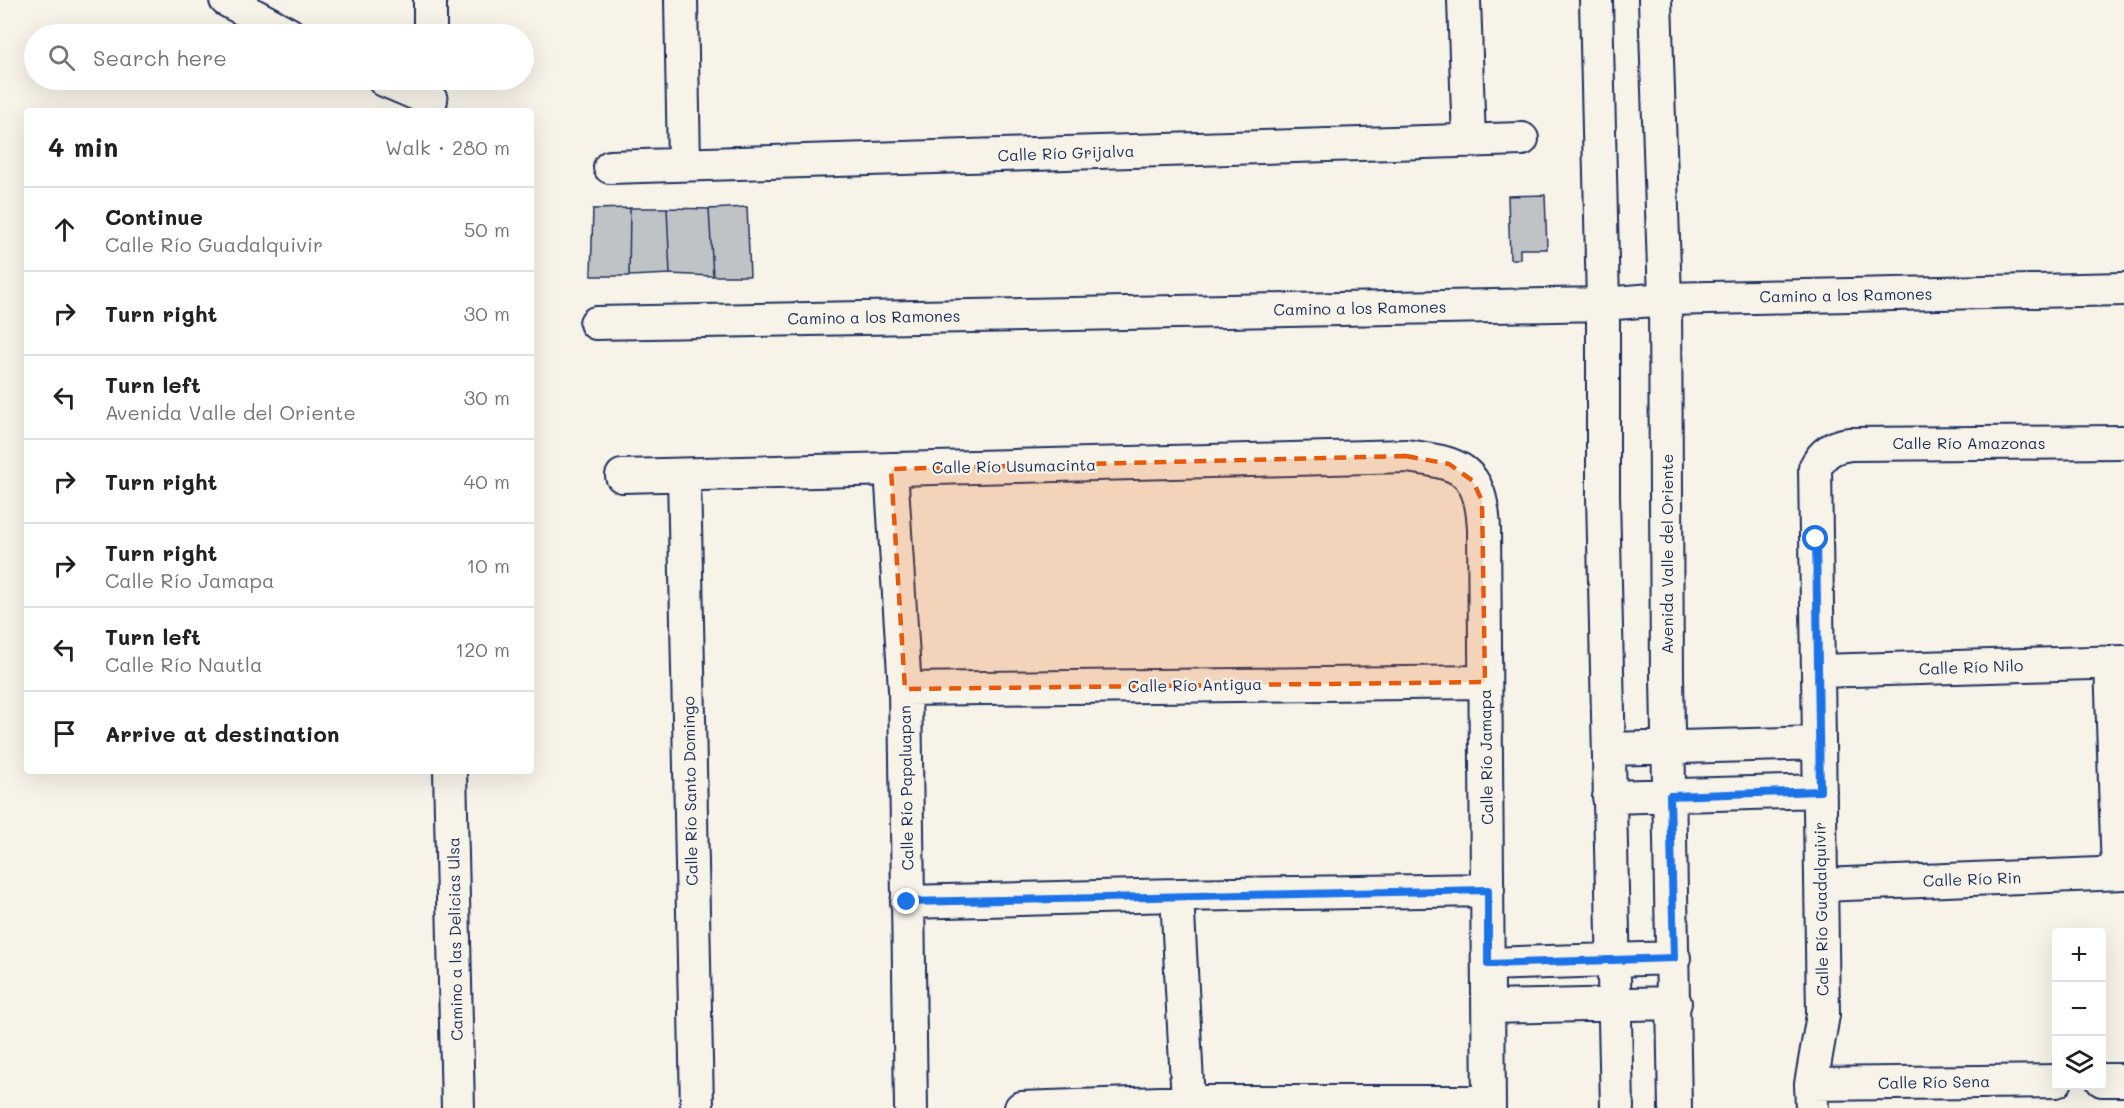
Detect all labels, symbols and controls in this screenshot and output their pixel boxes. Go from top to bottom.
search box [24,24,534,90]
icon: search [45,41,78,74]
text: Search here [93,43,227,72]
text: 4 min [48,130,118,164]
text: Walk · 280 m [385,134,510,160]
street label: Calle Río Grijalva [997,140,1135,165]
text: Continue [105,202,203,231]
icon: ahead [48,213,81,246]
text: 50 m [464,216,510,242]
text: Calle Río Guadalquivir [105,231,323,257]
street label: Camino a los Ramones [1759,282,1933,307]
street label: Camino a los Ramones [1273,295,1447,320]
icon: right [48,297,81,330]
text: Turn right [105,299,217,328]
text: 30 m [464,300,510,326]
street label: Camino a los Ramones [787,304,961,329]
text: Turn left [105,370,201,399]
icon: left [48,381,81,414]
text: 30 m [464,384,510,410]
text: Avenida Valle del Oriente [105,399,356,425]
street label: Calle Río Amazonas [1892,432,2046,453]
street label: Calle Río Usumacinta [932,454,1096,477]
street label: Avenida Valle del Oriente [1656,454,1677,654]
icon: right [48,465,81,498]
text: Turn right [105,467,217,496]
text: 40 m [464,468,510,494]
route start [1802,525,1828,551]
text: Turn right [105,538,217,567]
icon: right [48,549,81,582]
text: 10 m [466,552,510,578]
text: Calle Río Jamapa [105,567,275,593]
text: Turn left [105,622,201,651]
icon: left [48,633,81,666]
text: 120 m [455,636,510,662]
text: Calle Río Nautla [105,651,262,677]
street label: Calle Río Nilo [1918,654,2024,679]
street label: Calle Río Antigua [1128,673,1262,696]
street label: Calle Río Jamapa [1474,689,1497,825]
street label: Calle Río Santo Domingo [677,696,702,886]
street label: Calle Río Papaluapan [894,705,917,871]
icon: arrive [48,717,81,750]
text: Arrive at destination [105,719,340,748]
street label: Calle Río Guadalquivir [1808,822,1833,996]
street label: Camino a las Delicias Ulsa [442,837,467,1041]
street label: Calle Río Rin [1922,866,2021,891]
route end [893,888,919,914]
map controls [2052,928,2106,1090]
button: + [2052,928,2106,982]
button: − [2052,982,2106,1036]
button: layers [2052,1036,2106,1090]
street label: Calle Río Sena [1878,1070,1990,1093]

